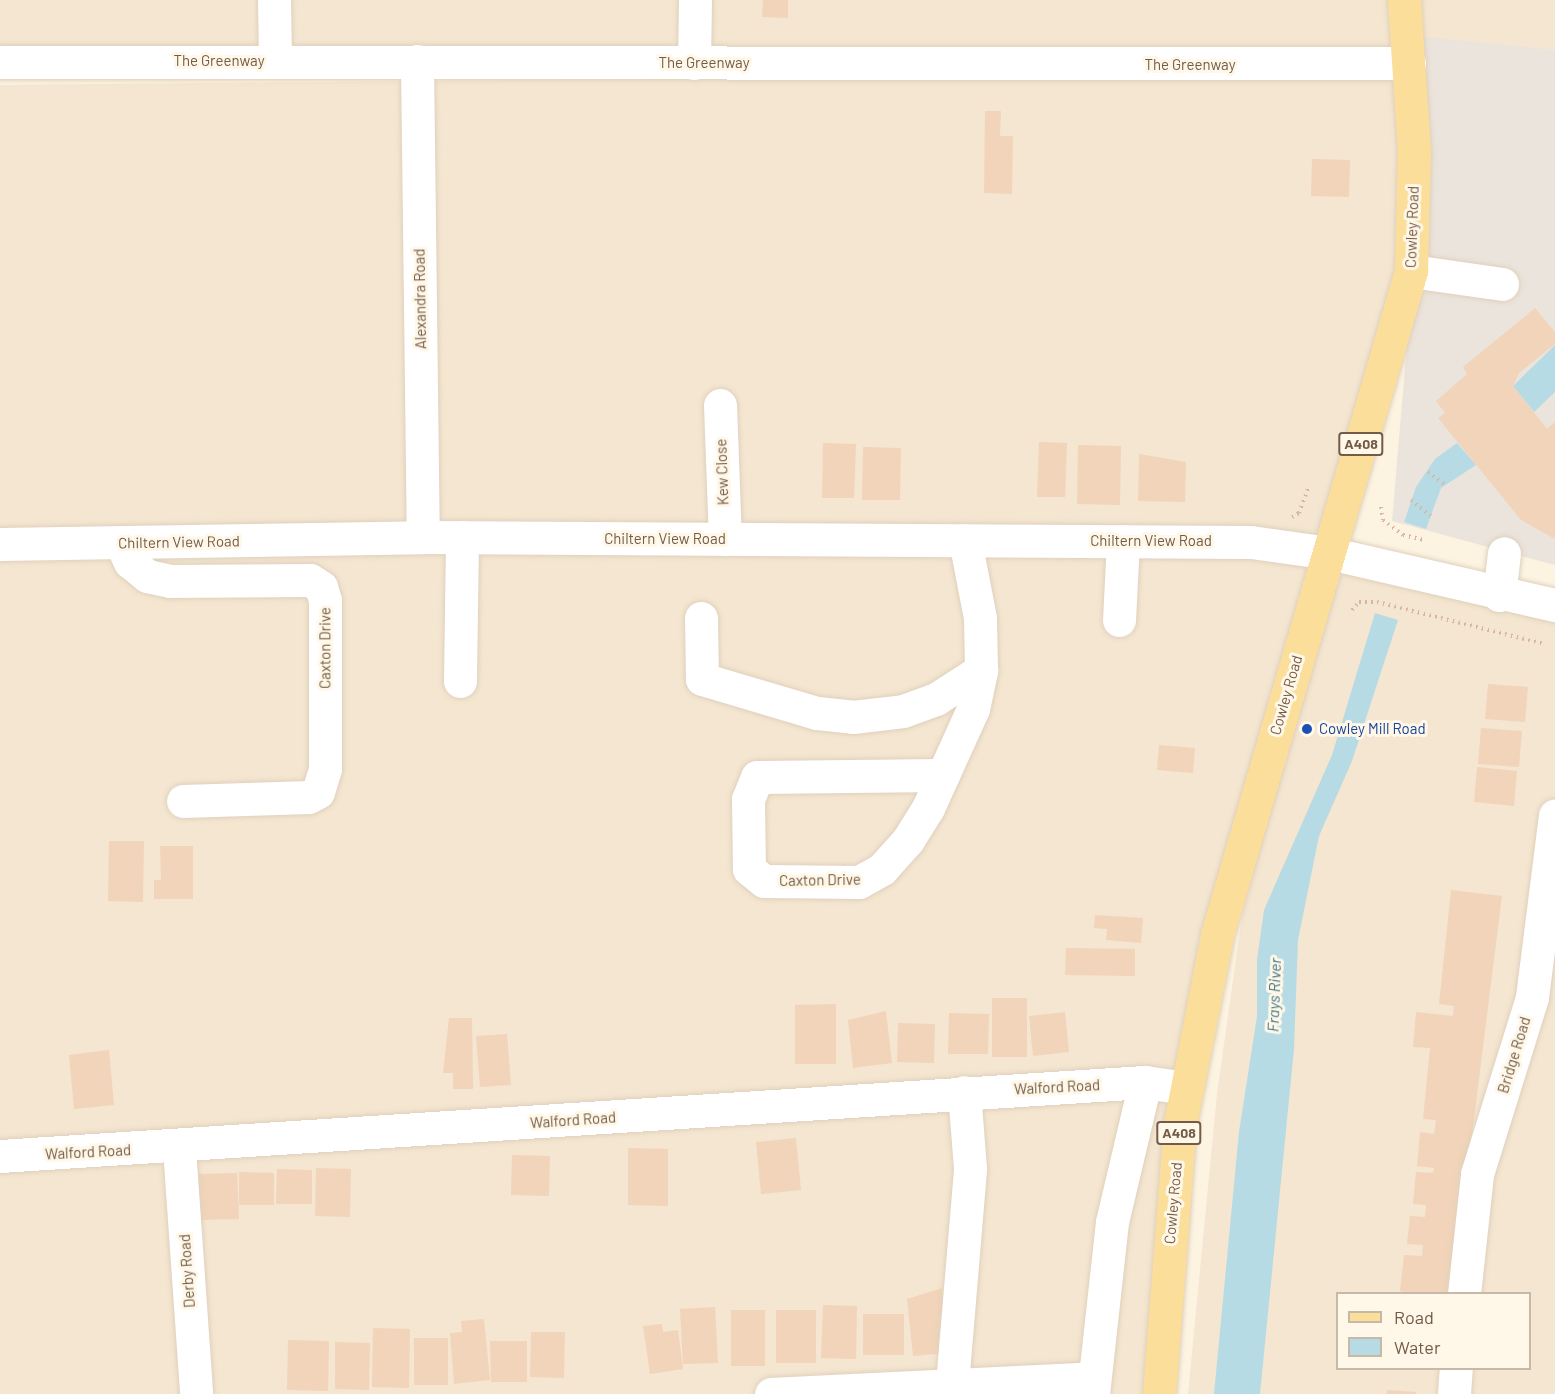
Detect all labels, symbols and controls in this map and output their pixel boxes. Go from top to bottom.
street label: The Greenway [173,52,265,70]
street label: The Greenway [658,54,750,72]
street label: The Greenway [1144,56,1236,74]
street label: Cowley Road [1402,186,1422,268]
street label: Alexandra Road [410,249,430,349]
road number: A408 [1337,433,1385,455]
street label: Kew Close [712,438,732,506]
street label: Chiltern View Road [604,530,726,548]
street label: Chiltern View Road [118,532,240,552]
street label: Chiltern View Road [1090,532,1212,550]
street label: Caxton Drive [316,607,334,689]
street label: Cowley Road [1266,653,1306,737]
place label: Cowley Mill Road [1319,720,1426,738]
marker: Cowley Mill Road [1300,722,1314,736]
street label: Caxton Drive [779,870,861,890]
water label: Frays River [1263,958,1285,1032]
street label: Bridge Road [1494,1015,1534,1095]
street label: Walford Road [1014,1076,1100,1098]
street label: Walford Road [529,1108,617,1132]
road number: A408 [1155,1122,1203,1144]
street label: Walford Road [45,1141,131,1163]
street label: Cowley Road [1160,1161,1186,1245]
street label: Derby Road [175,1234,199,1308]
legend [1336,1292,1531,1370]
text: Road [1394,1306,1434,1328]
text: Water [1394,1336,1441,1358]

